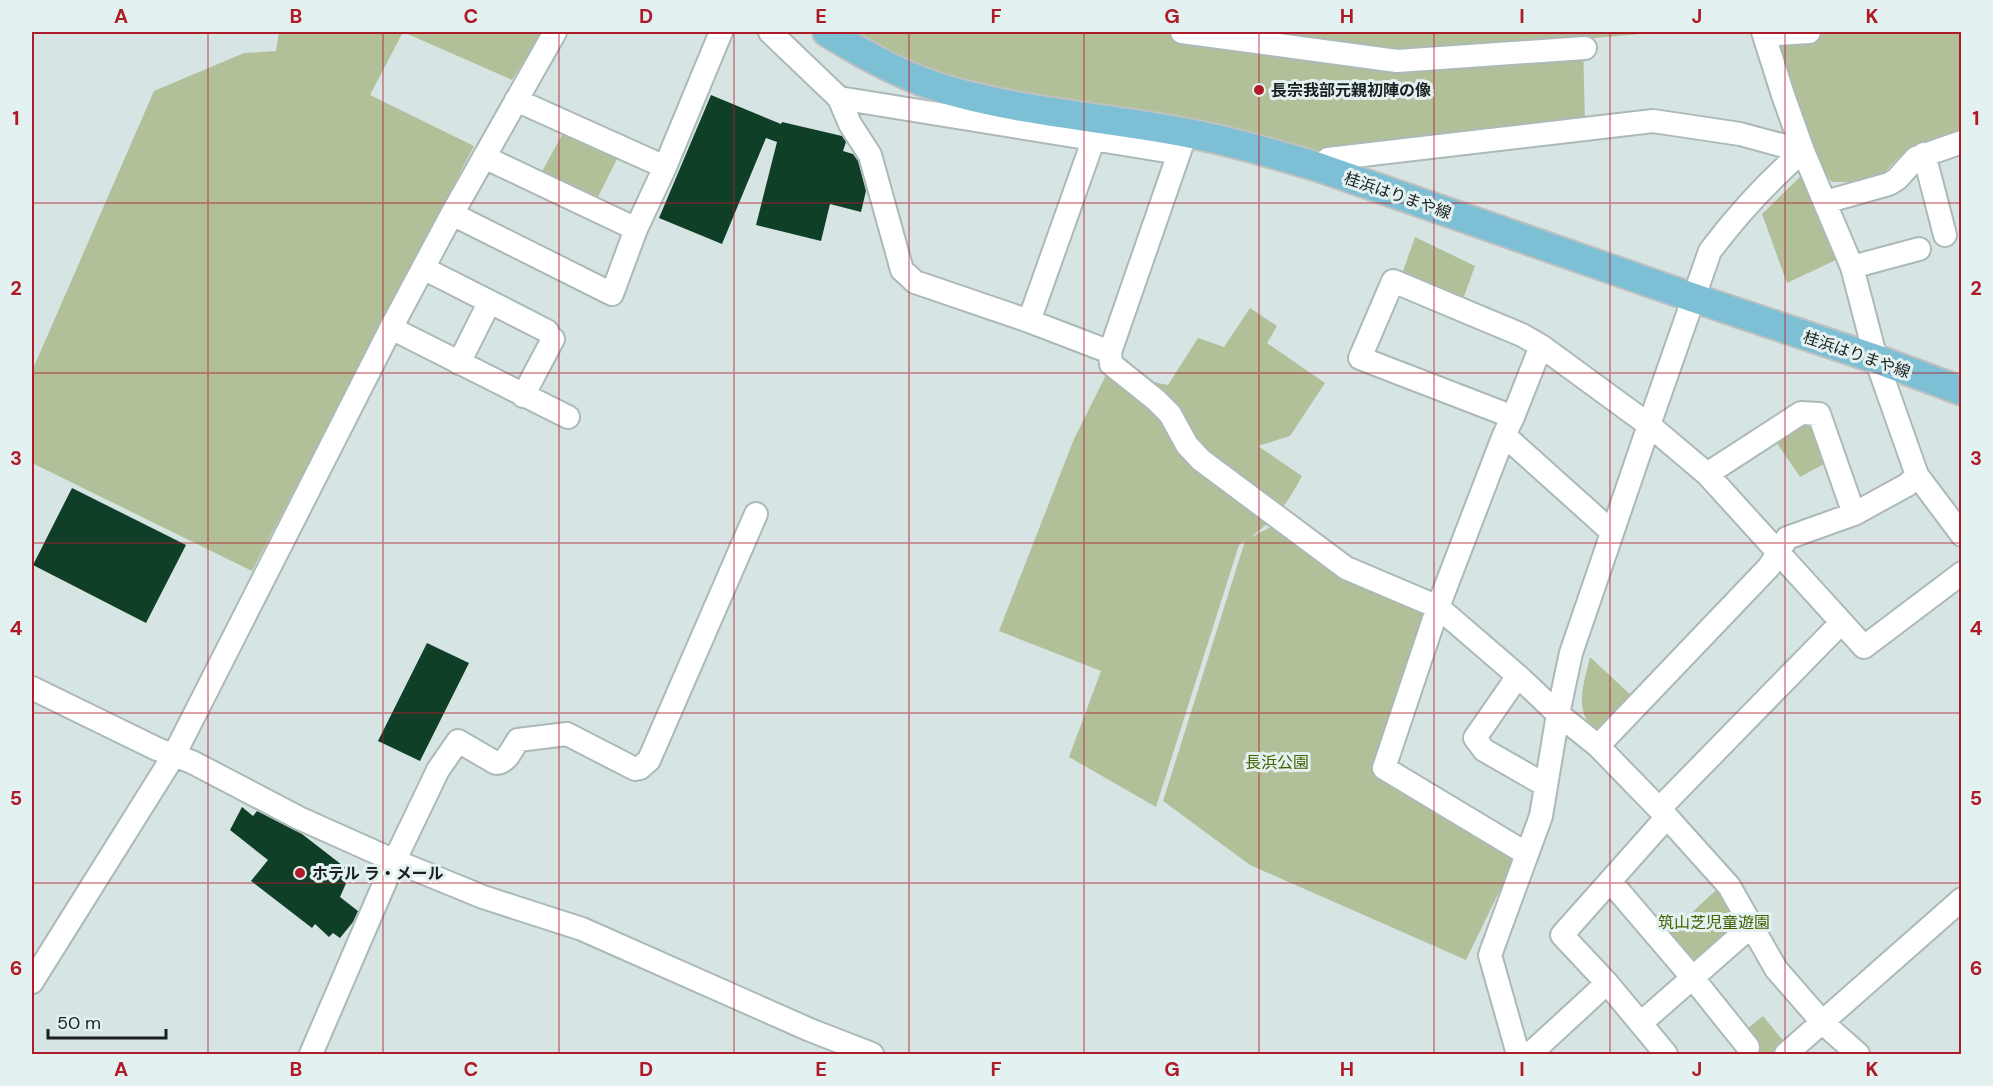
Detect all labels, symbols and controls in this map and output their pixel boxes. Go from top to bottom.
text: A [114,3,128,29]
text: B [290,3,302,29]
text: C [464,3,478,29]
text: D [639,3,653,29]
text: E [815,3,827,29]
text: F [990,3,1002,29]
text: G [1164,3,1180,29]
text: H [1340,3,1354,29]
text: I [1519,3,1525,29]
text: J [1692,3,1702,29]
text: K [1865,3,1879,29]
place label: 長宗我部元親初陣の像 [1271,80,1431,101]
marker: 長宗我部元親初陣の像 [1252,83,1266,97]
text: 1 [12,105,20,131]
text: 1 [1972,105,1980,131]
street label: 桂浜はりまや線 [1341,167,1454,224]
text: 2 [10,275,22,301]
text: 2 [1970,275,1982,301]
street label: 桂浜はりまや線 [1800,326,1913,383]
text: 3 [10,445,22,471]
text: 3 [1970,445,1982,471]
text: 4 [10,615,23,641]
text: 4 [1970,615,1983,641]
park label: 長浜公園 [1245,752,1309,773]
text: 5 [10,785,22,811]
text: 5 [1970,785,1982,811]
place label: ホテル ラ・メール [312,863,444,884]
marker: ホテル ラ・メール [293,866,307,880]
park label: 筑山芝児童遊園 [1658,912,1770,933]
text: 6 [10,955,22,981]
text: 6 [1970,955,1982,981]
scale bar [48,1002,166,1040]
text: 50 m [57,1011,101,1035]
text: A [114,1056,128,1082]
text: B [290,1056,302,1082]
text: C [464,1056,478,1082]
text: D [639,1056,653,1082]
text: E [815,1056,827,1082]
text: F [990,1056,1002,1082]
text: G [1164,1056,1180,1082]
text: H [1340,1056,1354,1082]
text: I [1519,1056,1525,1082]
text: J [1692,1056,1702,1082]
text: K [1865,1056,1879,1082]

